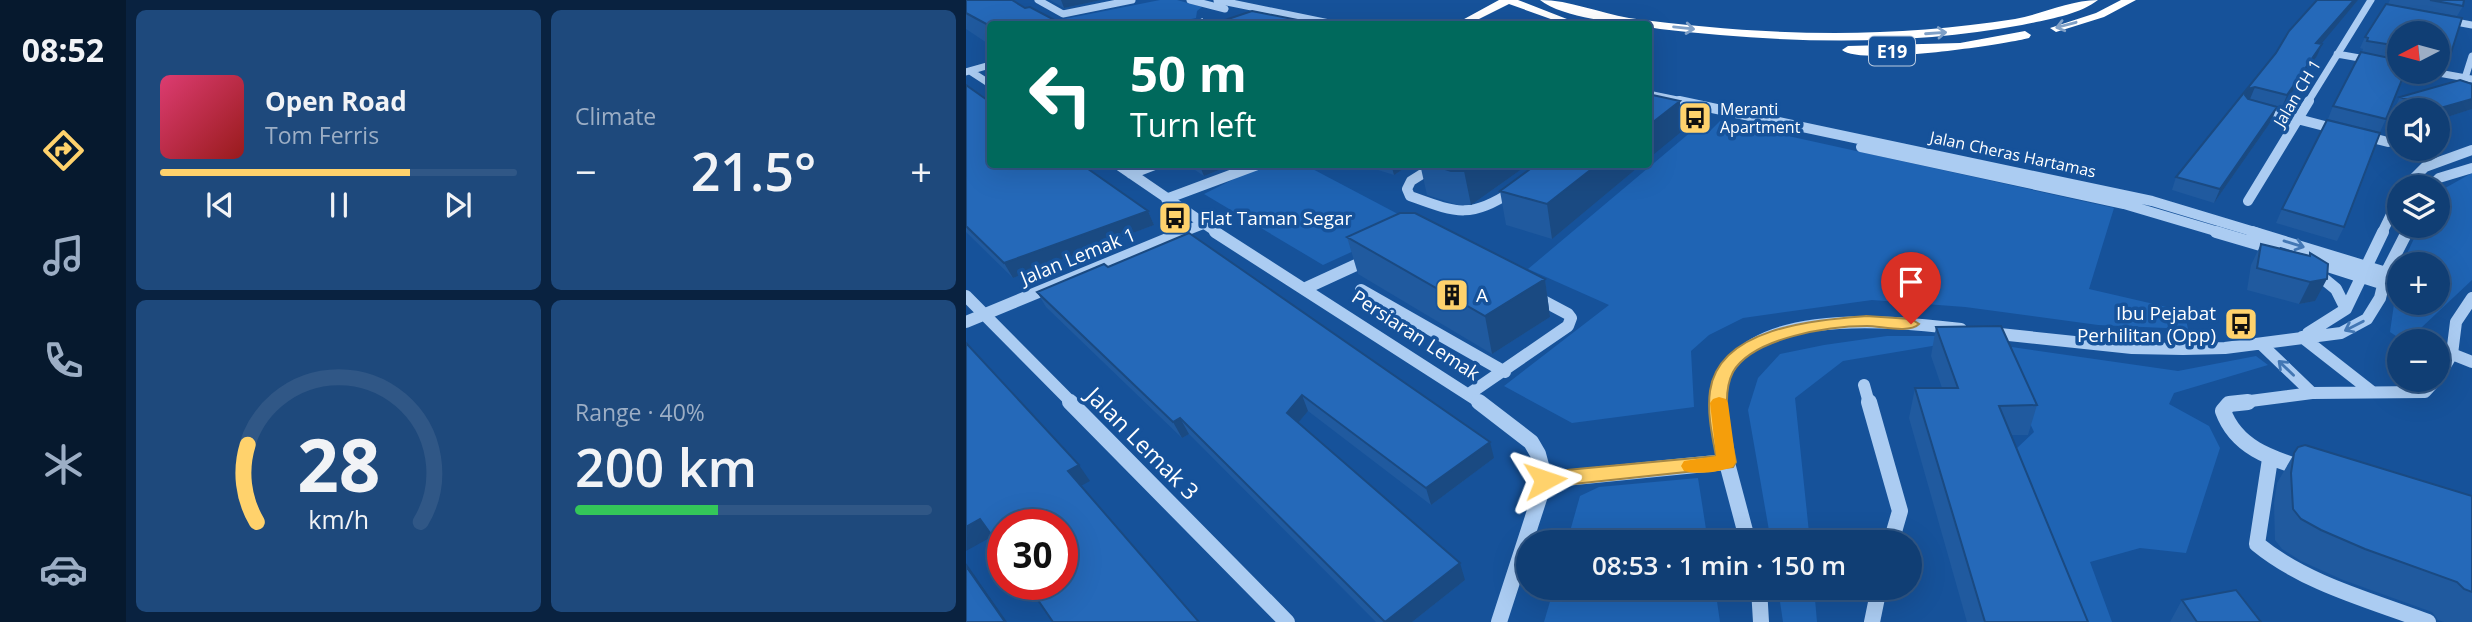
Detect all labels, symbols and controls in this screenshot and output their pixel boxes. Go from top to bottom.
one-way arrow [2055,19,2078,32]
one-way arrow [1673,21,1695,34]
north arrow [2387,21,2450,84]
map controls [2387,21,2450,392]
one-way arrow [1924,26,1947,39]
text: 08:52 [22,28,104,71]
road number: E19 [1869,36,1915,66]
text: 50 m [1130,40,1247,106]
icon: left [1015,49,1106,140]
street label: Jalan CH 1 [2267,55,2326,133]
text: Open Road [265,83,407,119]
place label: Meranti Apartment [1720,98,1801,138]
button: sound [2387,98,2450,161]
bus stop icon: Meranti Apartment [1676,99,1714,137]
text: Climate [575,100,656,132]
text: Turn left [1130,103,1256,146]
text: Tom Ferris [265,119,379,151]
street label: Jalan Cheras Hartamas [1926,125,2098,182]
icon: directions [39,126,88,175]
text: 21.5° [691,135,816,206]
text: − [575,145,597,197]
text: + [910,145,932,197]
button: layers [2387,175,2450,238]
icon: previous [201,186,239,224]
icon: pause [320,186,358,224]
icon: next [439,186,477,224]
bus stop icon: Flat Taman Segar [1156,199,1194,237]
place label: Flat Taman Segar [1200,205,1353,231]
street label: Jalan Lemak 1 [1015,221,1139,292]
icon: music [39,231,88,280]
one-way arrow [2282,239,2304,251]
pin [1881,252,1941,324]
button: + [2387,252,2450,315]
icon: arrive [1892,263,1930,301]
building icon: A [1433,276,1471,314]
place label: A [1476,282,1488,308]
street label: Persiaran Lemak [1347,284,1485,386]
place label: Ibu Pejabat Perhilitan (Opp) [2077,300,2216,348]
bus stop icon: Ibu Pejabat Perhilitan (Opp) [2222,305,2260,343]
one-way arrow [2344,320,2365,334]
button: − [2387,329,2450,392]
icon: phone [39,336,88,385]
one-way arrow [2278,360,2295,377]
street label: Jalan Lemak 3 [1078,378,1207,507]
text: Range · 40% [575,396,705,428]
text: 28 [297,414,380,513]
text: 200 km [575,431,757,502]
icon: climate [39,440,88,489]
position arrow [1508,443,1582,517]
text: km/h [308,502,369,536]
speed limit sign: 30 [987,509,1078,600]
icon: car [39,545,88,594]
text: 08:53 · 1 min · 150 m [1592,547,1846,583]

